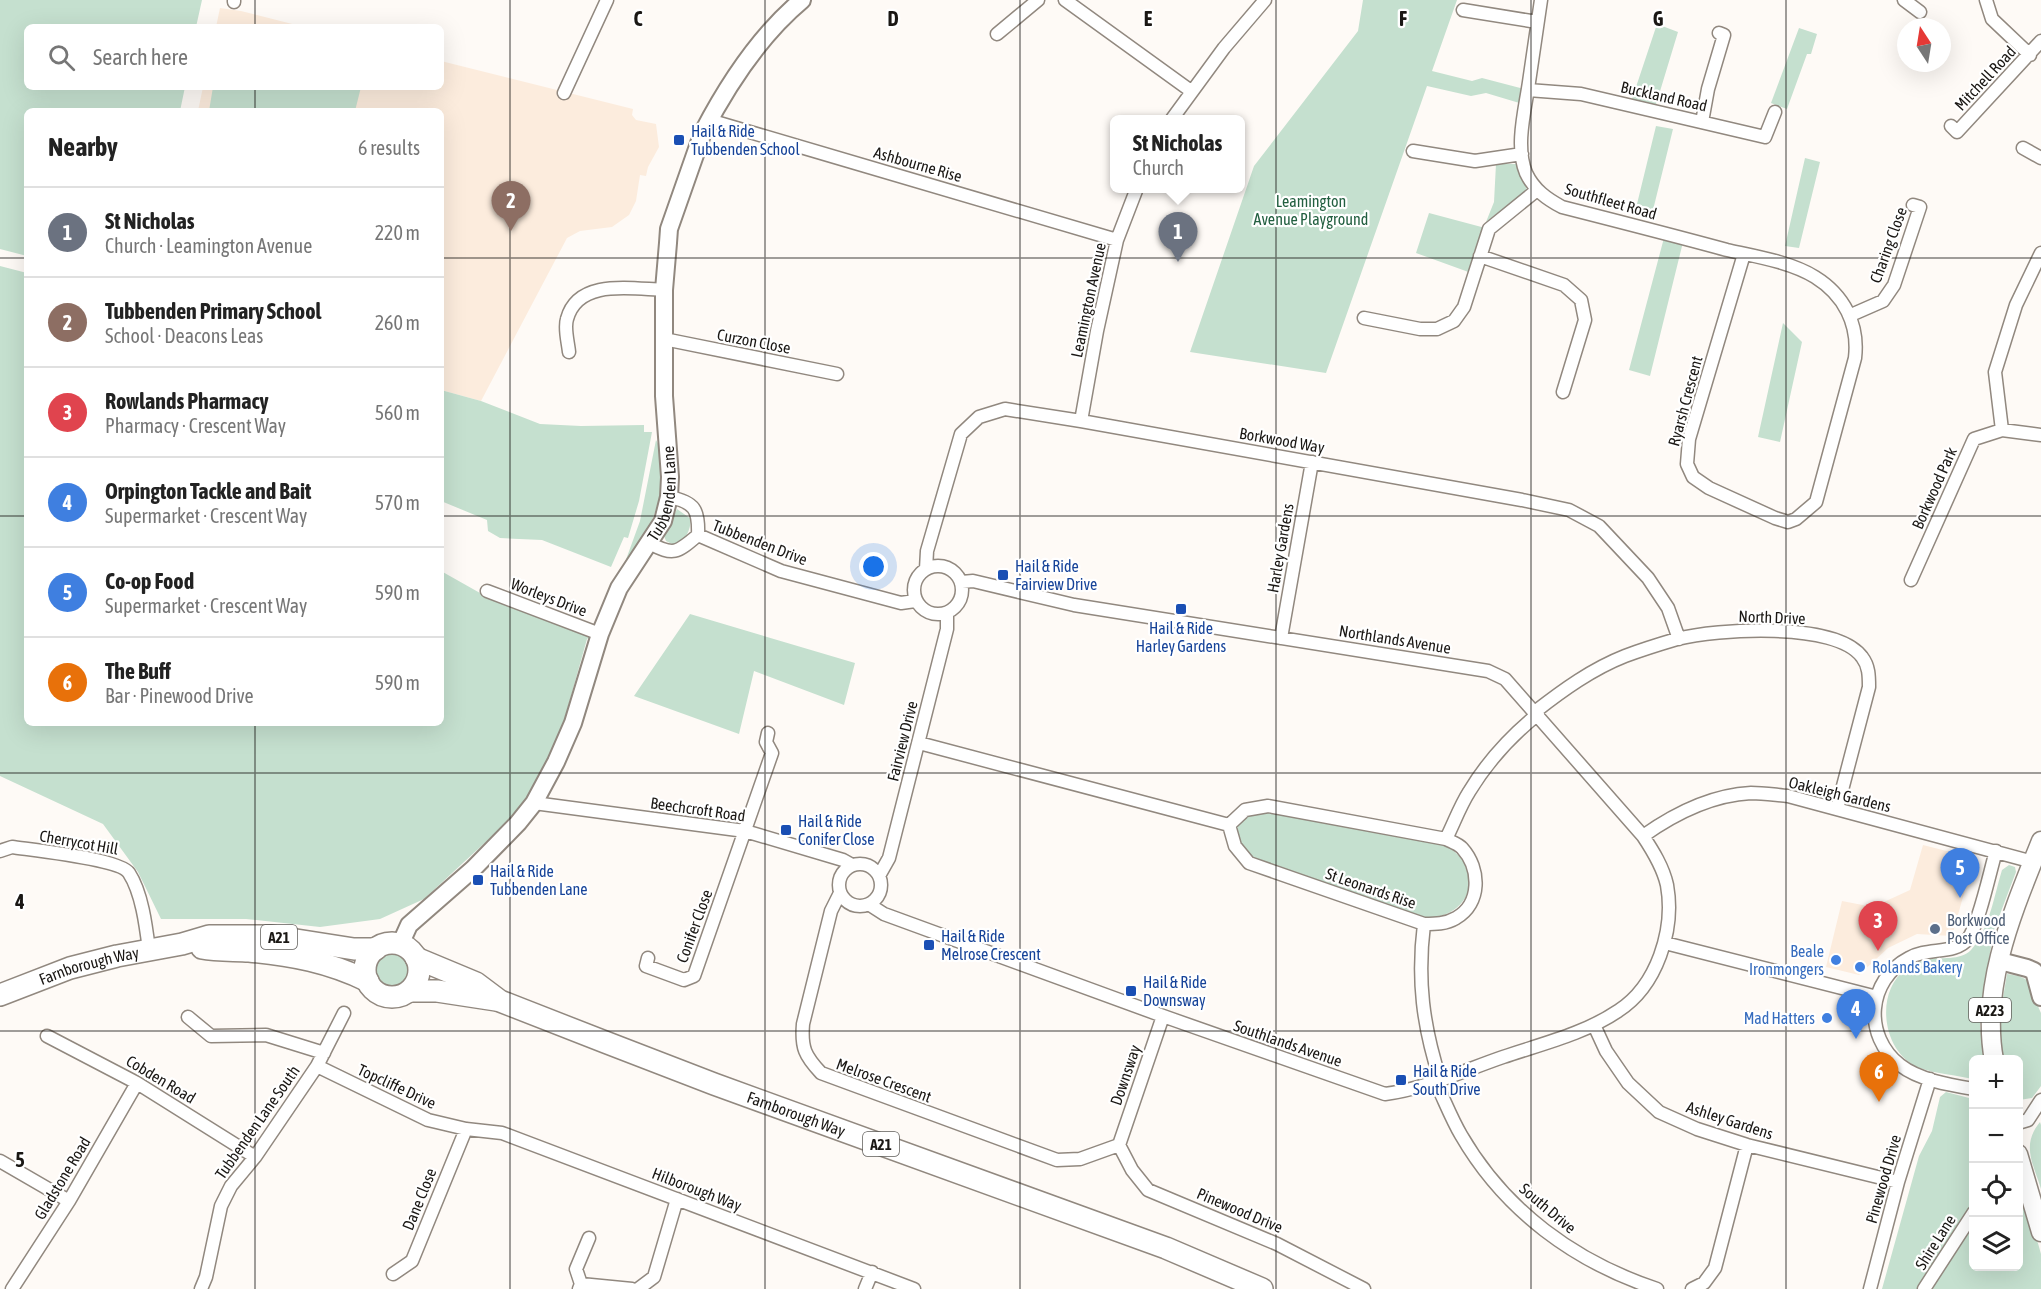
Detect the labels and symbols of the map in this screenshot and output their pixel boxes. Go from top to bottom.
text: C [634,7,643,30]
text: D [887,7,899,30]
text: E [1144,7,1153,30]
text: F [1399,7,1407,30]
text: G [1653,7,1664,30]
north arrow [1897,18,1951,72]
street label: Mitchell Road [1951,42,2019,114]
street label: Buckland Road [1619,77,1709,115]
place label: Hail & Ride Tubbenden School [691,122,800,158]
marker: Hail & Ride Tubbenden School [672,133,686,147]
street label: Ashbourne Rise [872,143,964,185]
street label: Southfleet Road [1563,179,1659,223]
pin: 2 [492,182,530,231]
park label: Leamington Avenue Playground [1254,192,1368,229]
street label: Charing Close [1866,205,1911,286]
pin: 1 [1158,212,1198,262]
street label: Leamington Avenue [1067,241,1110,359]
street label: Curzon Close [716,325,792,357]
street label: Ryarsh Crescent [1664,354,1707,448]
street label: Borkwood Way [1238,424,1326,457]
street label: Borkwood Park [1908,444,1960,532]
street label: Tubbenden Lane [644,445,679,544]
street label: Harley Gardens [1263,502,1298,594]
street label: Tubbenden Drive [710,516,810,568]
your location [859,552,888,581]
place label: Hail & Ride Fairview Drive [1015,557,1097,593]
marker: Hail & Ride Fairview Drive [996,568,1010,582]
street label: Worleys Drive [508,574,590,621]
marker: Hail & Ride Harley Gardens [1174,602,1188,616]
street label: North Drive [1738,607,1806,627]
place label: Hail & Ride Harley Gardens [1136,619,1227,656]
street label: Northlands Avenue [1338,621,1452,657]
street label: Fairview Drive [883,699,921,783]
street label: Oakleigh Gardens [1787,773,1893,816]
street label: Beechcroft Road [649,793,747,825]
place label: Hail & Ride Conifer Close [798,812,874,848]
marker: Hail & Ride Conifer Close [779,823,793,837]
street label: Cherrycot Hill [38,826,121,859]
pin: 5 [1940,848,1980,898]
place label: Hail & Ride Tubbenden Lane [490,862,588,898]
street label: St Leonards Rise [1323,864,1419,912]
marker: Hail & Ride Tubbenden Lane [471,873,485,887]
street label: Conifer Close [672,887,716,965]
text: 4 [14,890,25,913]
pin: 3 [1858,902,1898,951]
place label: Borkwood Post Office [1947,911,2010,947]
marker: Borkwood Post Office [1928,922,1942,936]
road number: A21 [261,925,297,949]
place label: Hail & Ride Melrose Crescent [941,927,1041,963]
marker: Hail & Ride Melrose Crescent [922,938,936,952]
place label: Beale Ironmongers [1749,942,1824,979]
street label: Farnborough Way [36,943,141,988]
marker: Beale Ironmongers [1829,953,1843,967]
place label: Rolands Bakery [1872,958,1963,977]
marker: Rolands Bakery [1853,960,1867,974]
place label: Hail & Ride Downsway [1143,973,1207,1010]
marker: Hail & Ride Downsway [1124,984,1138,998]
pin: 4 [1836,990,1876,1039]
road number: A223 [1969,998,2011,1022]
place label: Mad Hatters [1744,1009,1815,1027]
marker: Mad Hatters [1820,1011,1834,1025]
street label: Southlands Avenue [1231,1016,1345,1070]
street label: Downsway [1106,1042,1145,1108]
street label: Cobden Road [123,1051,199,1107]
pin: 6 [1860,1052,1898,1102]
street label: Melrose Crescent [834,1054,934,1106]
street label: Topcliffe Drive [355,1060,439,1113]
street label: Tubbenden Lane South [211,1062,303,1182]
place label: Hail & Ride South Drive [1413,1062,1481,1098]
marker: Hail & Ride South Drive [1394,1073,1408,1087]
street label: Farnborough Way [745,1088,848,1141]
street label: Ashley Gardens [1684,1098,1776,1144]
road number: A21 [863,1132,899,1156]
street label: Gladstone Road [30,1133,94,1223]
street label: Pinewood Drive [1862,1133,1904,1225]
text: 5 [15,1148,25,1171]
street label: Hilborough Way [649,1164,745,1215]
street label: Dane Close [398,1165,440,1233]
street label: South Drive [1516,1179,1580,1237]
street label: Pinewood Drive [1194,1184,1286,1236]
street label: Shire Lane [1911,1211,1959,1273]

